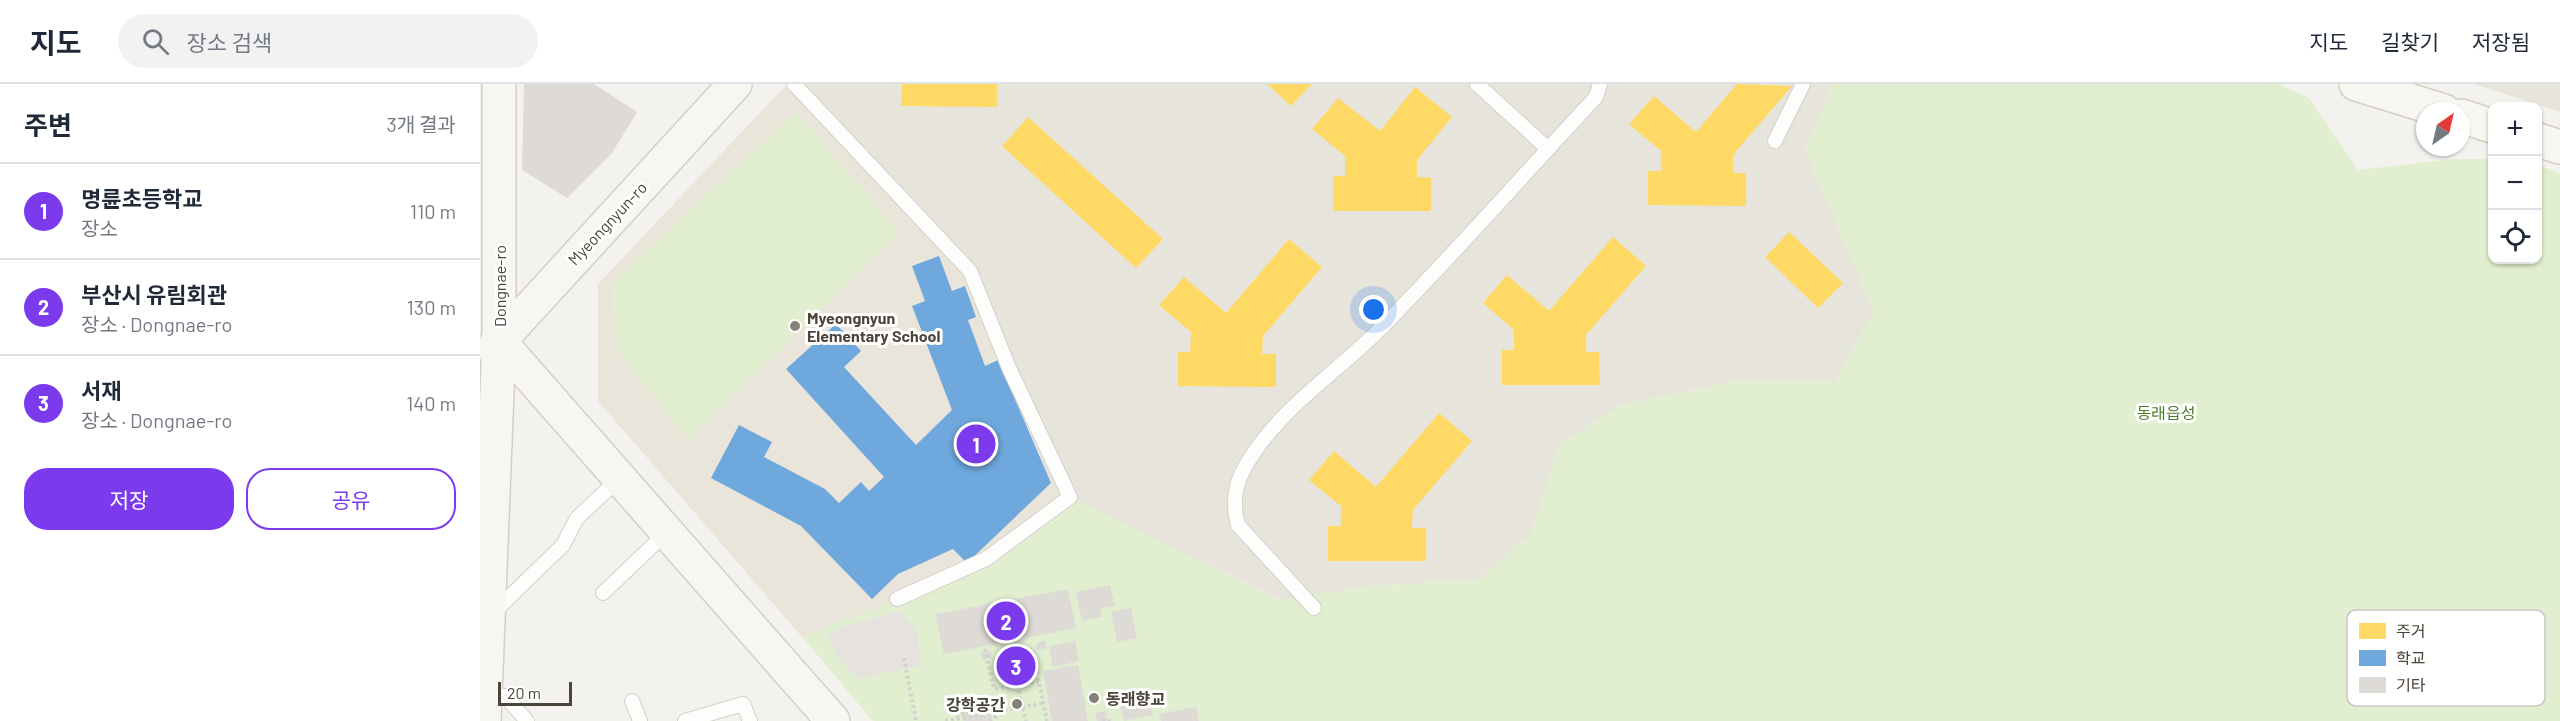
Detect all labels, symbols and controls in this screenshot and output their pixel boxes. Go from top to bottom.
search box [118,14,538,68]
text: 지도 [30,25,82,59]
icon: search [139,25,172,58]
text: 장소 검색 [187,29,272,55]
text: 지도 [2309,29,2348,54]
text: 길찾기 [2381,29,2439,54]
text: 저장됨 [2472,29,2530,54]
north arrow [2416,102,2470,156]
map controls [2488,102,2542,264]
button: + [2488,102,2542,156]
text: 주변 [24,109,72,140]
text: 3개 결과 [387,112,456,136]
button: − [2488,156,2542,210]
street label: Myeongnyun-ro [564,178,650,268]
text: 명륜초등학교 [81,185,202,211]
text: 1 [40,199,47,223]
text: 110 m [410,199,456,223]
button: locate [2488,210,2542,264]
text: 장소 [81,216,118,240]
street label: Dongnae-ro [490,245,509,327]
text: 부산시 유림회관 [81,281,227,307]
text: 2 [38,295,49,319]
text: 130 m [407,295,456,319]
your location [1359,295,1388,324]
place label: Myeongnyun Elementary School [807,308,941,345]
text: 장소 · Dongnae-ro [81,312,232,336]
marker: Myeongnyun Elementary School [788,319,802,333]
text: 서재 [81,377,121,403]
text: 3 [38,391,49,415]
text: 140 m [406,391,456,415]
park label: 동래읍성 [2137,403,2195,422]
text: 장소 · Dongnae-ro [81,408,232,432]
pin: 1 [956,422,996,466]
button: 저장 [24,468,234,530]
button: 공유 [246,468,456,530]
pin: 2 [986,598,1026,644]
legend [2347,610,2545,706]
text: 주거 [2396,621,2425,640]
pin: 3 [996,644,1036,688]
text: 학교 [2396,648,2425,667]
text: 기타 [2396,675,2426,694]
scale bar [498,679,572,706]
text: 20 m [507,683,541,702]
place label: 동래향교 [1106,689,1165,708]
marker: 동래향교 [1087,691,1101,705]
place label: 강학공간 [946,695,1005,714]
marker: 강학공간 [1010,697,1024,711]

